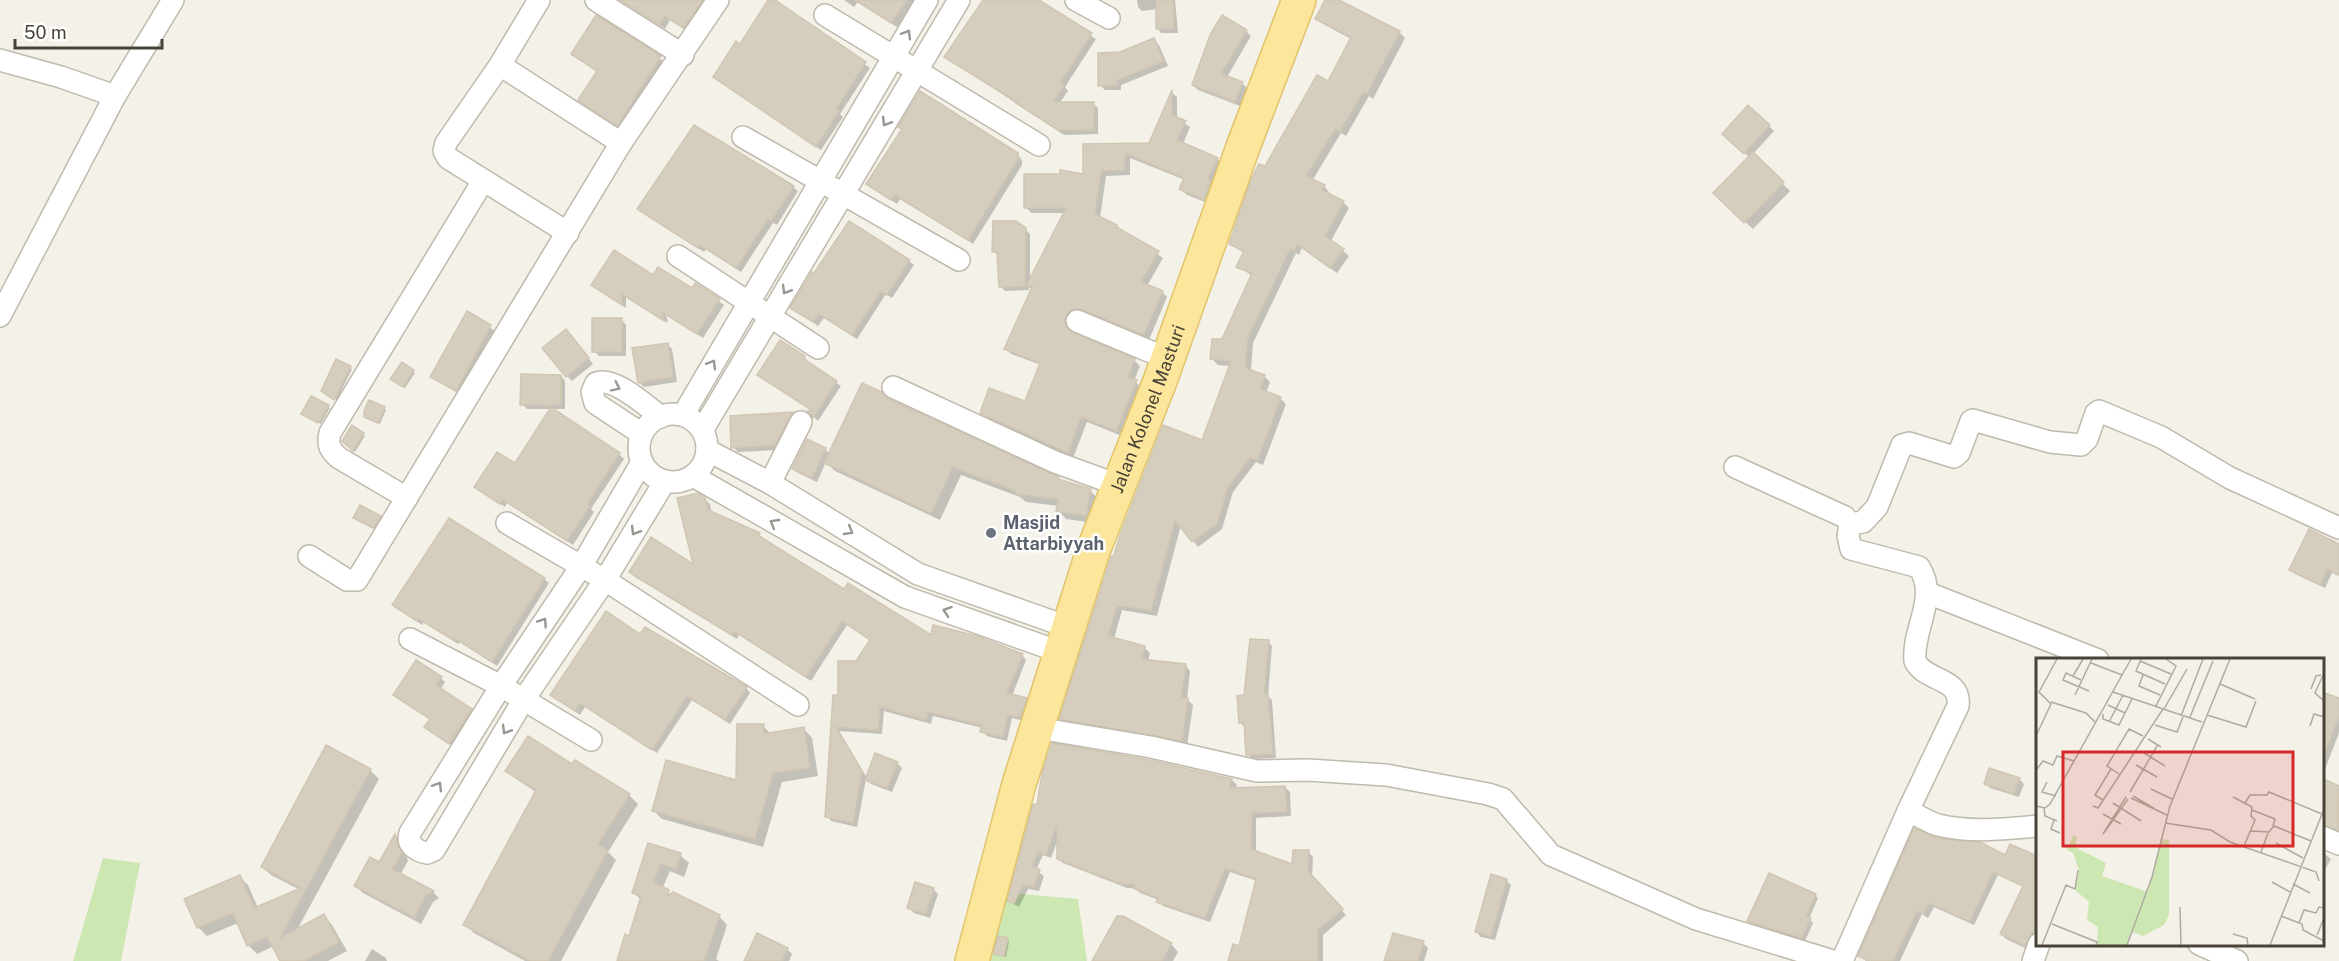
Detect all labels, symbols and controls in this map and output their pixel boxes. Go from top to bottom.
scale bar [15,12,162,50]
text: 50 m [24,22,67,43]
one-way arrow [900,29,912,40]
one-way arrow [881,116,893,126]
one-way arrow [782,284,793,294]
street label: Jalan Kolonel Masturi [1106,322,1189,496]
one-way arrow [705,360,717,370]
one-way arrow [610,379,621,391]
place label: Masjid Attarbiyyah [1003,512,1104,554]
one-way arrow [770,518,780,530]
one-way arrow [843,524,853,536]
one-way arrow [630,525,642,535]
marker: Masjid Attarbiyyah [984,526,998,540]
one-way arrow [942,606,953,619]
one-way arrow [536,618,547,629]
inset map [2036,658,2324,946]
one-way arrow [501,724,513,734]
one-way arrow [430,782,442,792]

